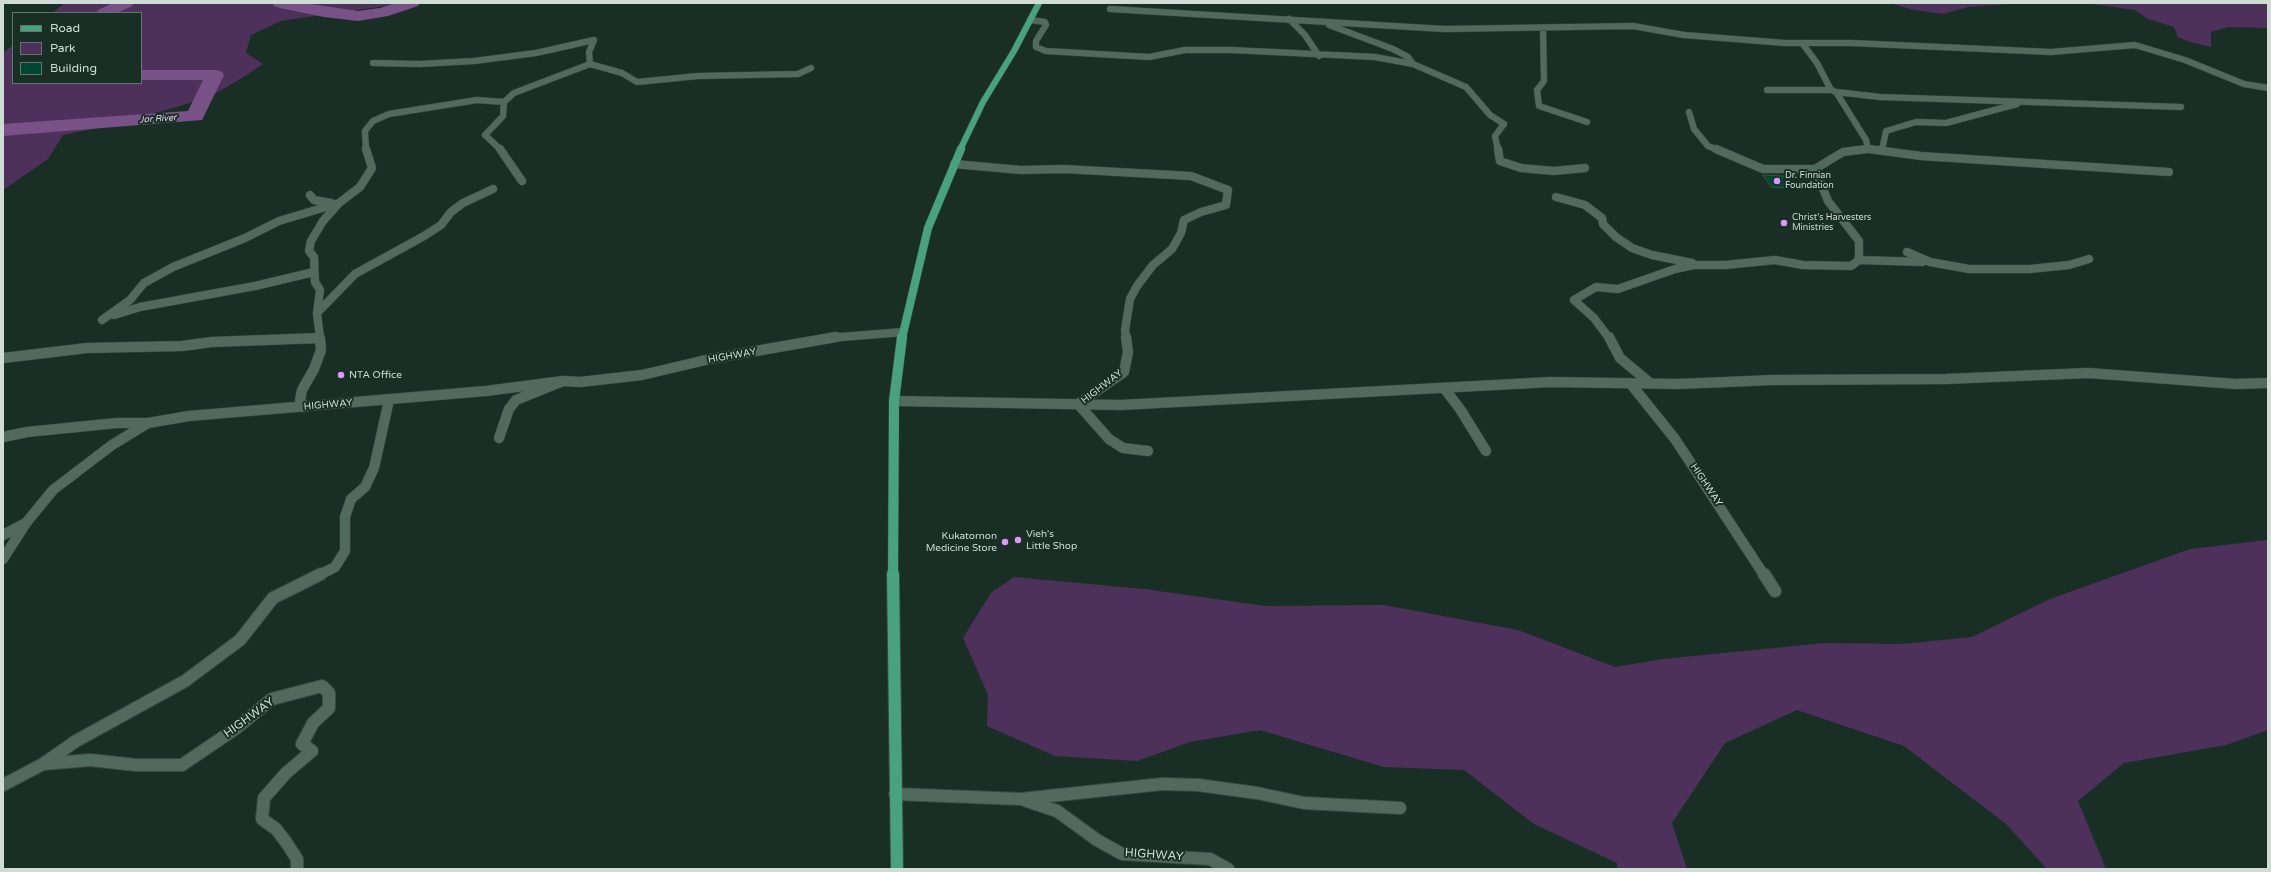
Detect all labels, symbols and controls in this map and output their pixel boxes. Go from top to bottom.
legend [12,12,142,84]
text: Road [50,21,80,35]
text: Park [50,41,76,55]
text: Building [50,61,97,75]
water label: Jor River [139,112,177,126]
place label: Dr. Finnian Foundation [1785,171,1834,192]
marker: Dr. Finnian Foundation [1772,176,1782,186]
place label: Christ's Harvesters Ministries [1792,213,1871,234]
marker: Christ's Harvesters Ministries [1779,218,1789,228]
street label: HIGHWAY [707,346,757,366]
street label: HIGHWAY [1079,367,1125,407]
place label: NTA Office [349,369,402,381]
marker: NTA Office [336,370,346,380]
street label: HIGHWAY [303,397,353,413]
street label: HIGHWAY [1687,461,1725,509]
place label: Vieh's Little Shop [1026,528,1077,552]
place label: Kukatornon Medicine Store [926,530,997,554]
marker: Vieh's Little Shop [1013,535,1023,545]
marker: Kukatornon Medicine Store [1000,537,1010,547]
street label: HIGHWAY [221,695,277,741]
street label: HIGHWAY [1124,846,1184,864]

